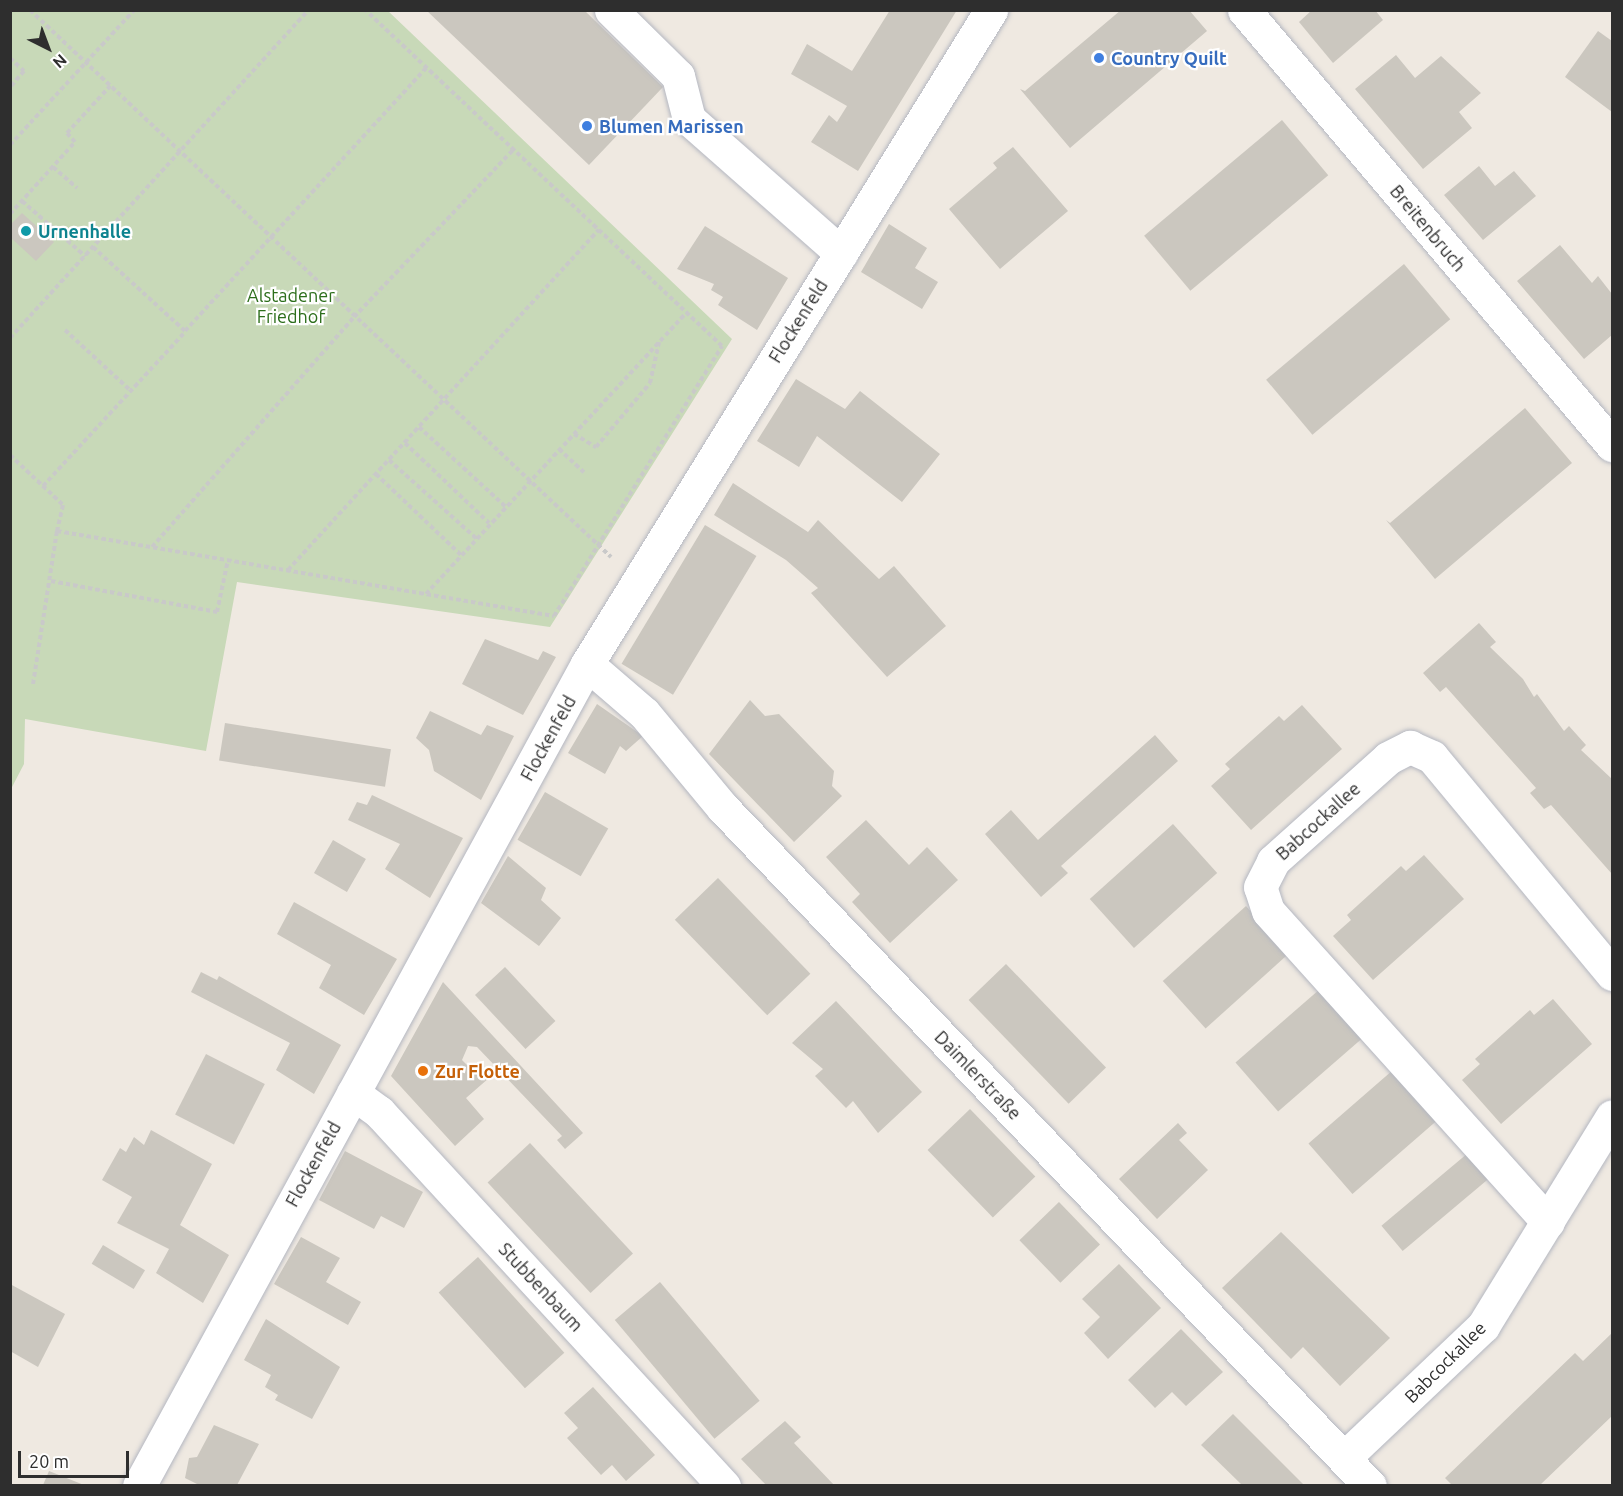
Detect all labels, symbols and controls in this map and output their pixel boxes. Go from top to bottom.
north arrow [18,18,78,78]
place label: Country Quilt [1111,47,1227,69]
text: N [50,51,71,72]
marker: Country Quilt [1092,51,1106,65]
place label: Blumen Marissen [599,115,744,137]
marker: Blumen Marissen [580,119,594,133]
street label: Breitenbruch [1386,180,1470,276]
place label: Urnenhalle [38,220,131,242]
marker: Urnenhalle [19,224,33,238]
street label: Flockenfeld [764,275,832,367]
park label: Alstadener Friedhof [247,285,335,328]
street label: Flockenfeld [516,692,580,784]
street label: Babcockallee [1271,777,1365,865]
street label: Daimlerstraße [930,1026,1026,1124]
place label: Zur Flotte [435,1060,520,1082]
marker: Zur Flotte [416,1064,430,1078]
street label: Flockenfeld [281,1118,345,1210]
street label: Stubbenbaum [494,1238,588,1336]
street label: Babcockallee [1400,1317,1490,1407]
scale bar [21,1439,132,1477]
text: 20 m [29,1451,69,1471]

